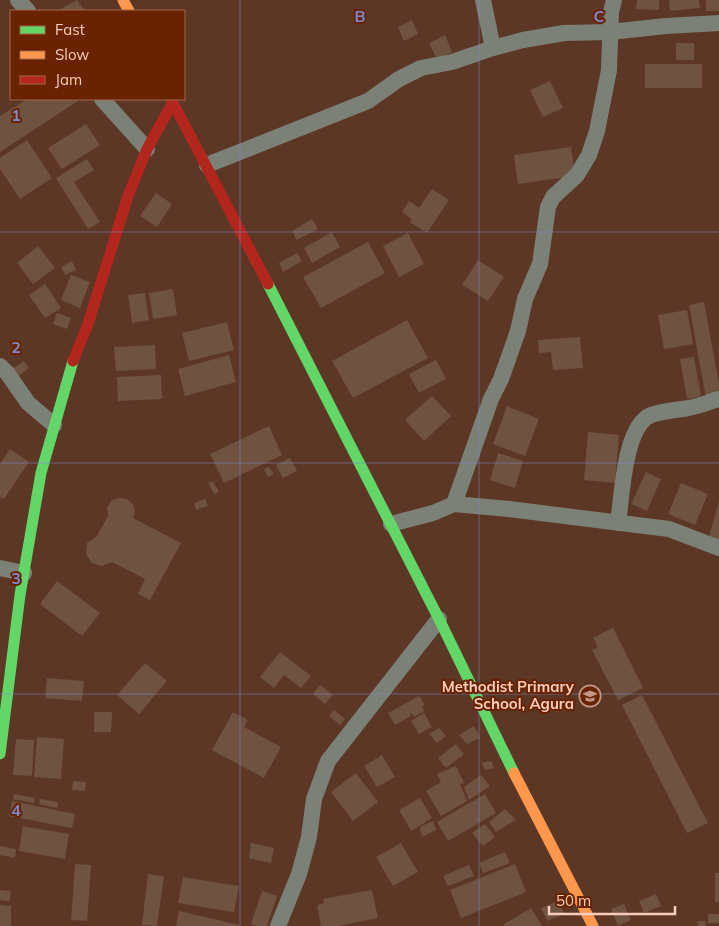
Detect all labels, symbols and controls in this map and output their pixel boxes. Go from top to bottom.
text: B [354,6,366,26]
text: C [594,6,605,26]
legend [10,10,185,100]
text: Fast [55,20,85,39]
text: Slow [55,45,89,64]
text: Jam [55,70,82,89]
text: 1 [11,105,21,125]
text: 2 [11,337,21,357]
text: 3 [11,568,21,588]
place label: Methodist Primary School, Agura [442,677,575,713]
school or university icon: Methodist Primary School, Agura [578,684,602,708]
text: 4 [11,800,21,820]
scale bar [549,884,675,916]
text: 50 m [556,891,591,910]

